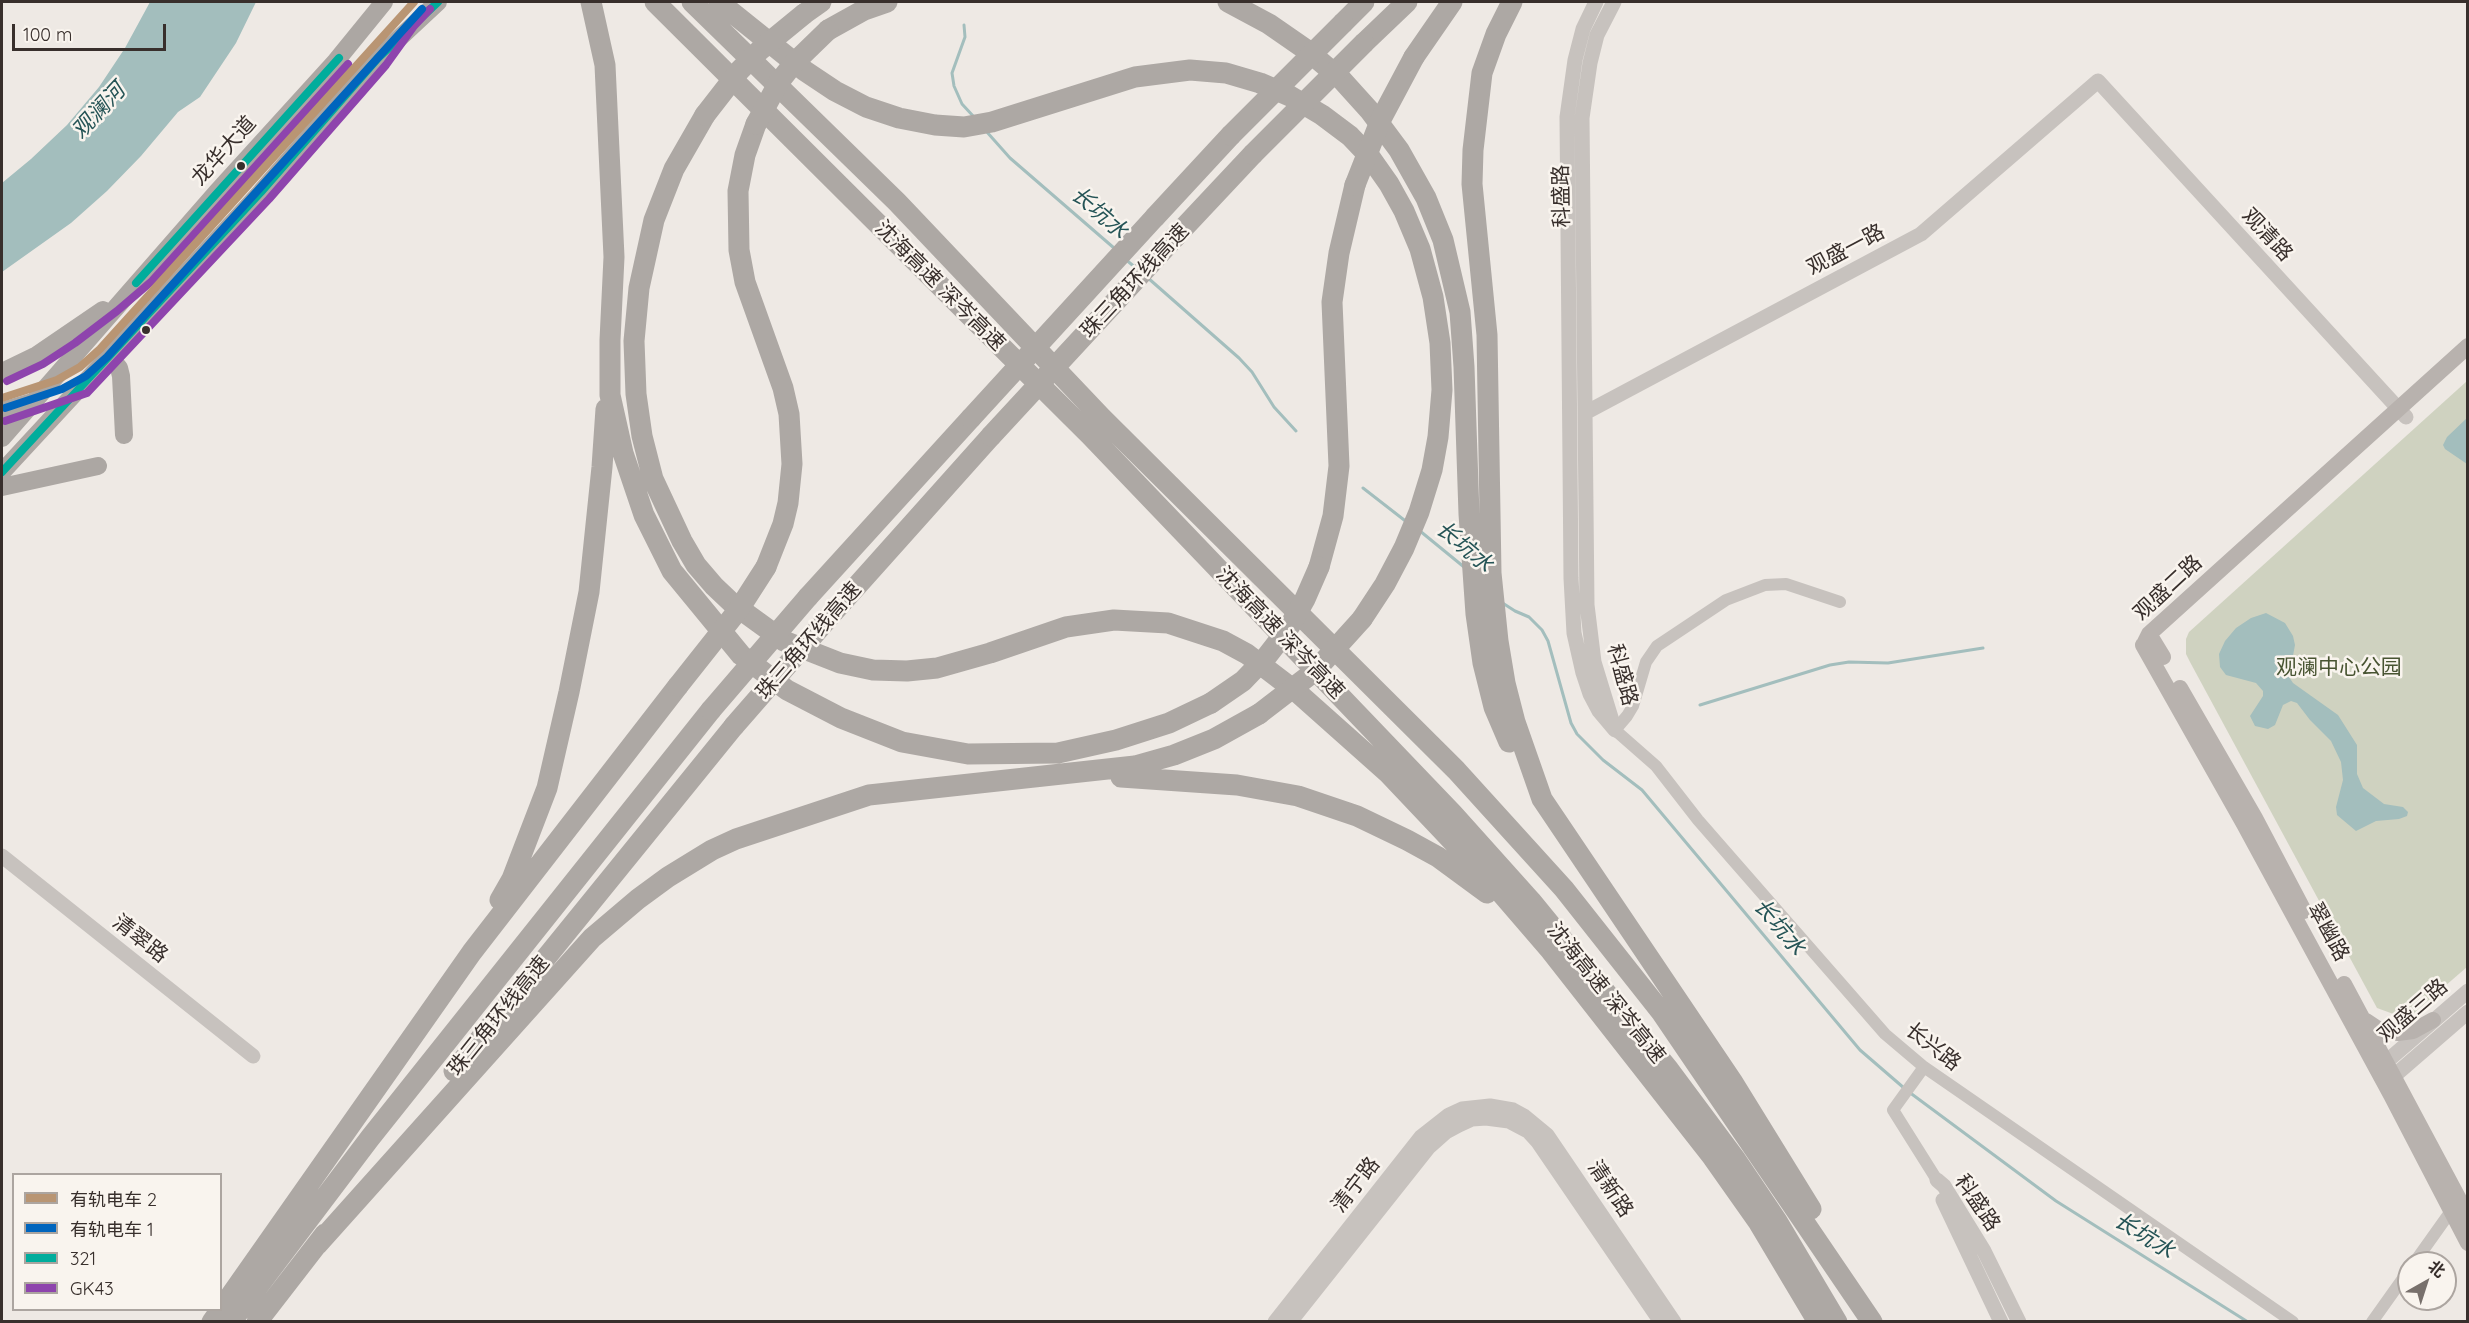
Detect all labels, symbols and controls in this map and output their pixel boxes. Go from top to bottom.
scale bar [15,12,170,50]
text: 100 m [23,23,72,46]
water label: 观澜河 [67,78,131,144]
street label: 龙华大道 [187,111,261,191]
unlabelled marker [235,160,247,172]
street label: 科盛路 [1549,164,1575,228]
water label: 长坑水 [1065,181,1133,245]
street label: 观清路 [2236,203,2298,267]
street label: 沈海高速 深岑高速 [870,216,1010,356]
street label: 珠三角环线高速 [1076,219,1194,343]
street label: 观盛一路 [1803,219,1889,281]
unlabelled marker [140,324,152,336]
water label: 长坑水 [1430,516,1498,578]
street label: 观盛二路 [2129,550,2207,626]
street label: 沈海高速 深岑高速 [1211,562,1349,704]
street label: 珠三角环线高速 [751,577,867,705]
street label: 科盛路 [1602,641,1642,709]
park label: 观澜中心公园 [2276,655,2402,681]
water label: 长坑水 [1748,893,1810,961]
street label: 翠幽路 [2302,898,2354,966]
street label: 清翠路 [107,910,173,968]
street label: 沈海高速 深岑高速 [1542,918,1670,1068]
street label: 珠三角环线高速 [443,951,555,1081]
street label: 观盛三路 [2373,974,2453,1048]
street label: 长兴路 [1900,1018,1966,1076]
street label: 清宁路 [1327,1152,1385,1218]
street label: 清新路 [1582,1156,1638,1222]
street label: 科盛路 [1949,1170,2005,1236]
legend [12,1173,222,1311]
text: 有轨电车 2 [70,1188,157,1211]
water label: 长坑水 [2109,1207,2179,1265]
text: 有轨电车 1 [70,1218,154,1241]
text: 321 [70,1247,96,1270]
north arrow [2397,1251,2457,1311]
text: 北 [2425,1256,2450,1281]
text: GK43 [70,1277,114,1300]

